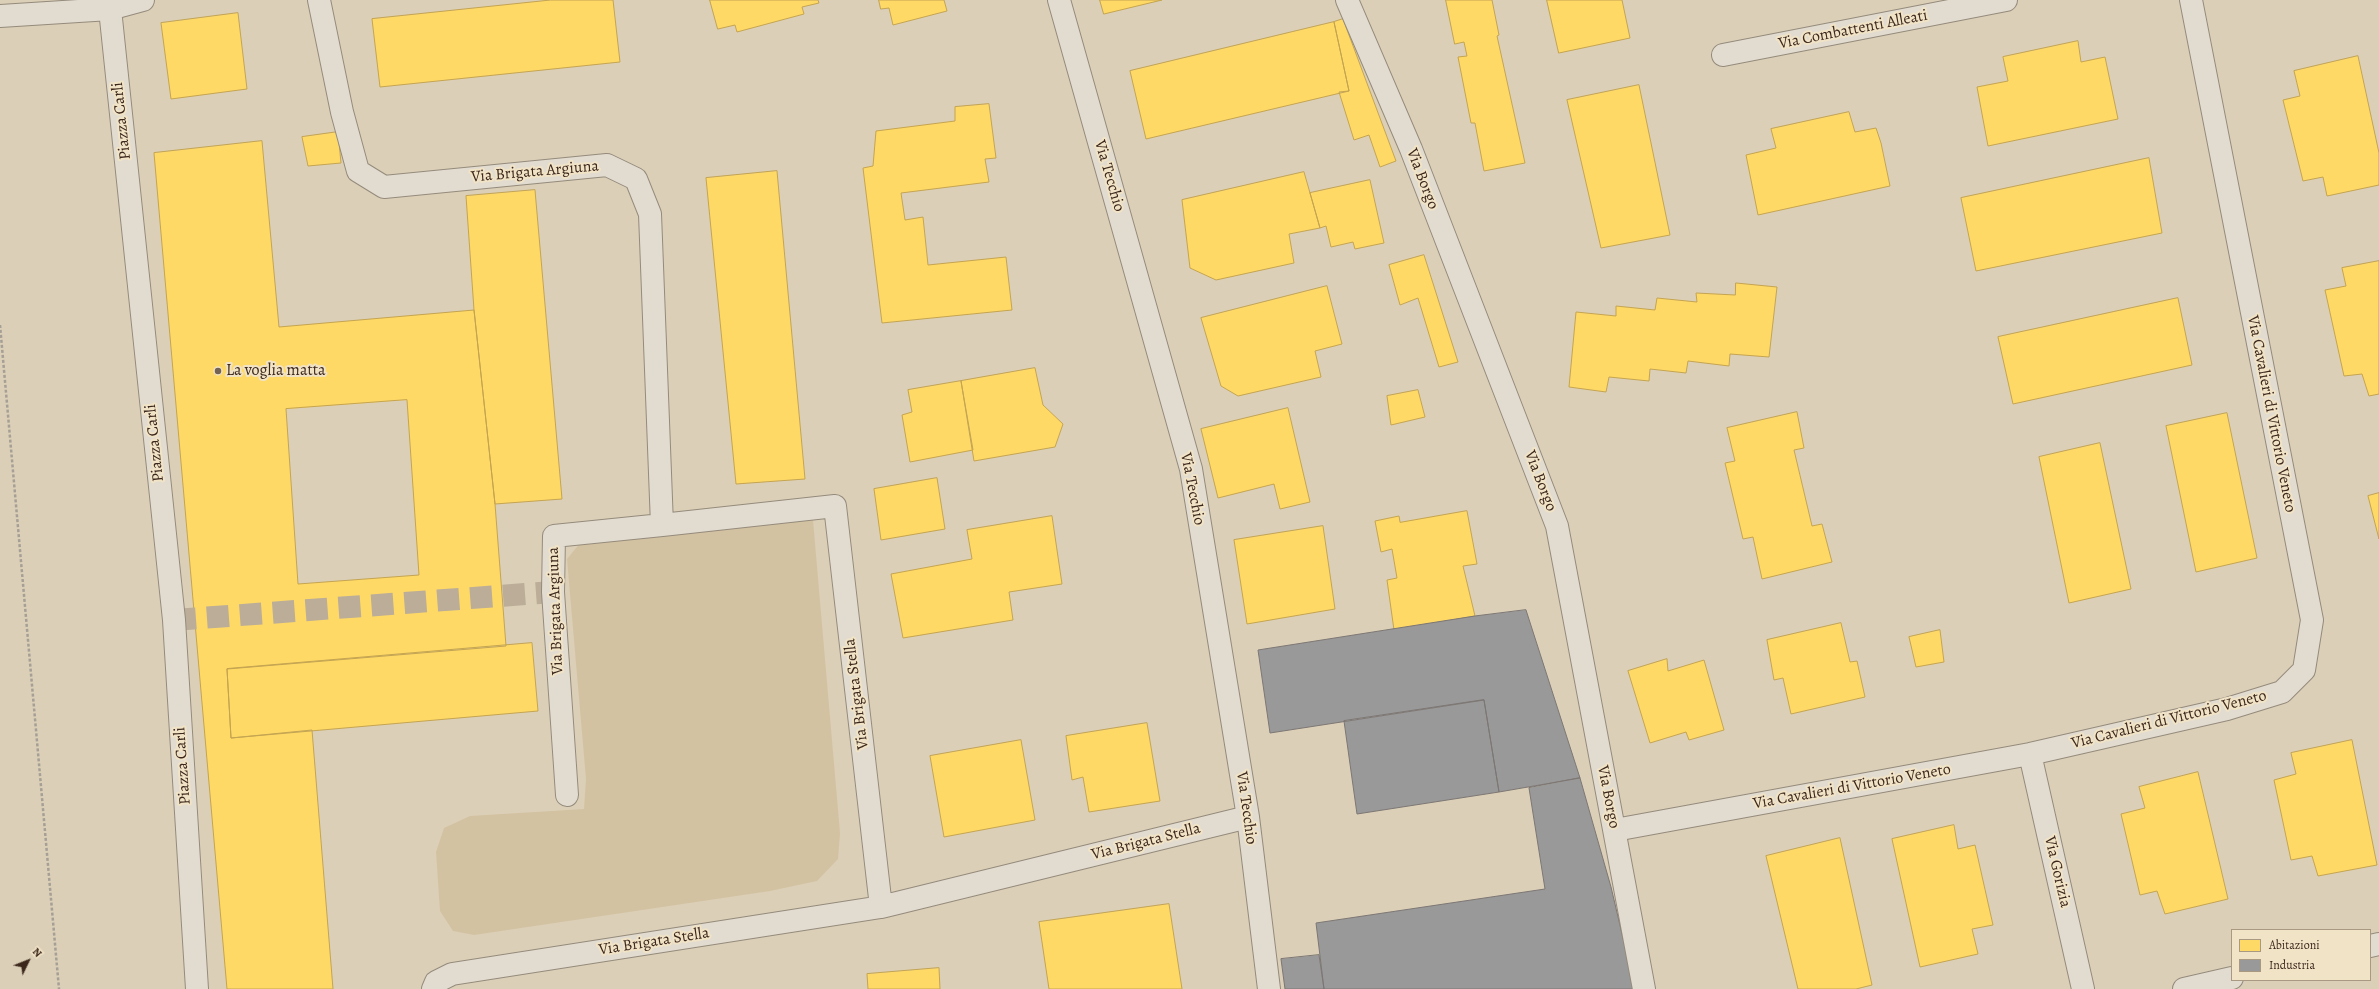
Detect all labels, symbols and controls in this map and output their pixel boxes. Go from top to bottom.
street label: Via Combattenti Alleati [1777,6,1929,54]
street label: Piazza Carli [108,81,136,161]
street label: Via Tecchio [1090,138,1128,214]
street label: Via Borgo [1402,146,1442,212]
street label: Via Brigata Argiuna [470,157,600,187]
street label: Via Cavalieri di Vittorio Veneto [2242,314,2300,514]
place label: La voglia matta [226,361,325,381]
marker: La voglia matta [213,366,223,376]
street label: Piazza Carli [141,403,169,483]
street label: Via Borgo [1520,448,1560,514]
street label: Via Tecchio [1176,451,1208,527]
street label: Via Brigata Argiuna [544,547,568,675]
street label: Via Brigata Stella [841,637,873,751]
street label: Via Cavalieri di Vittorio Veneto [2070,686,2268,754]
street label: Piazza Carli [171,726,195,806]
street label: Via Cavalieri di Vittorio Veneto [1752,760,1952,814]
street label: Via Borgo [1592,764,1624,830]
street label: Via Tecchio [1231,770,1261,846]
street label: Via Brigata Stella [1090,819,1202,865]
street label: Via Gorizia [2039,834,2075,910]
street label: Via Brigata Stella [597,924,711,960]
legend [2231,929,2371,981]
text: Abitazioni [2269,937,2320,953]
north arrow [8,941,48,981]
text: N [29,944,45,961]
text: Industria [2269,957,2315,973]

